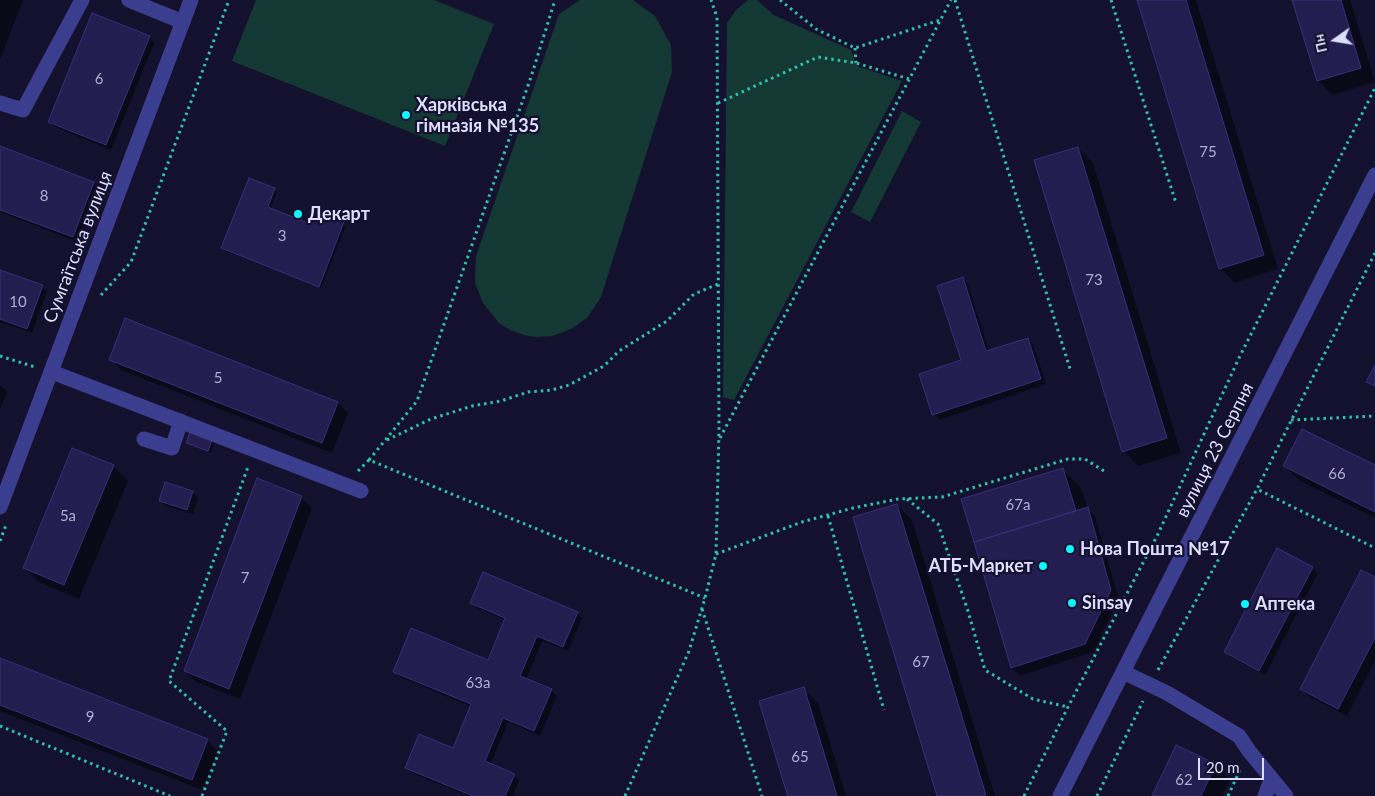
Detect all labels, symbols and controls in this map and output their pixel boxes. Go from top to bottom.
north arrow [1310,15,1360,65]
text: Пн [1310,33,1330,54]
house number: 6 [95,70,103,88]
place label: Харківська гімназія №135 [416,94,539,136]
marker: Харківська гімназія №135 [400,109,412,121]
house number: 75 [1199,143,1217,161]
street label: Сумгаїтська вулиця [39,168,117,326]
house number: 8 [40,187,48,205]
place label: Декарт [308,203,370,225]
marker: Декарт [292,208,304,220]
house number: 3 [278,227,286,245]
house number: 73 [1085,271,1103,289]
house number: 10 [9,293,27,311]
house number: 5 [214,369,222,387]
street label: вулиця 23 Серпня [1172,379,1258,521]
house number: 66 [1328,465,1346,483]
house number: 67а [1006,496,1030,514]
house number: 5а [60,507,76,525]
place label: Нова Пошта №17 [1080,538,1230,560]
marker: Нова Пошта №17 [1064,543,1076,555]
place label: АТБ-Маркет [929,555,1033,577]
marker: АТБ-Маркет [1037,560,1049,572]
house number: 7 [241,569,249,587]
place label: Sinsay [1082,592,1133,614]
place label: Аптека [1255,593,1315,615]
marker: Sinsay [1066,597,1078,609]
marker: Аптека [1239,598,1251,610]
house number: 67 [912,653,930,671]
house number: 63а [466,674,490,692]
house number: 9 [86,708,94,726]
house number: 65 [791,748,809,766]
scale bar [1200,748,1266,780]
text: 20 m [1206,758,1240,776]
house number: 62 [1175,771,1193,789]

